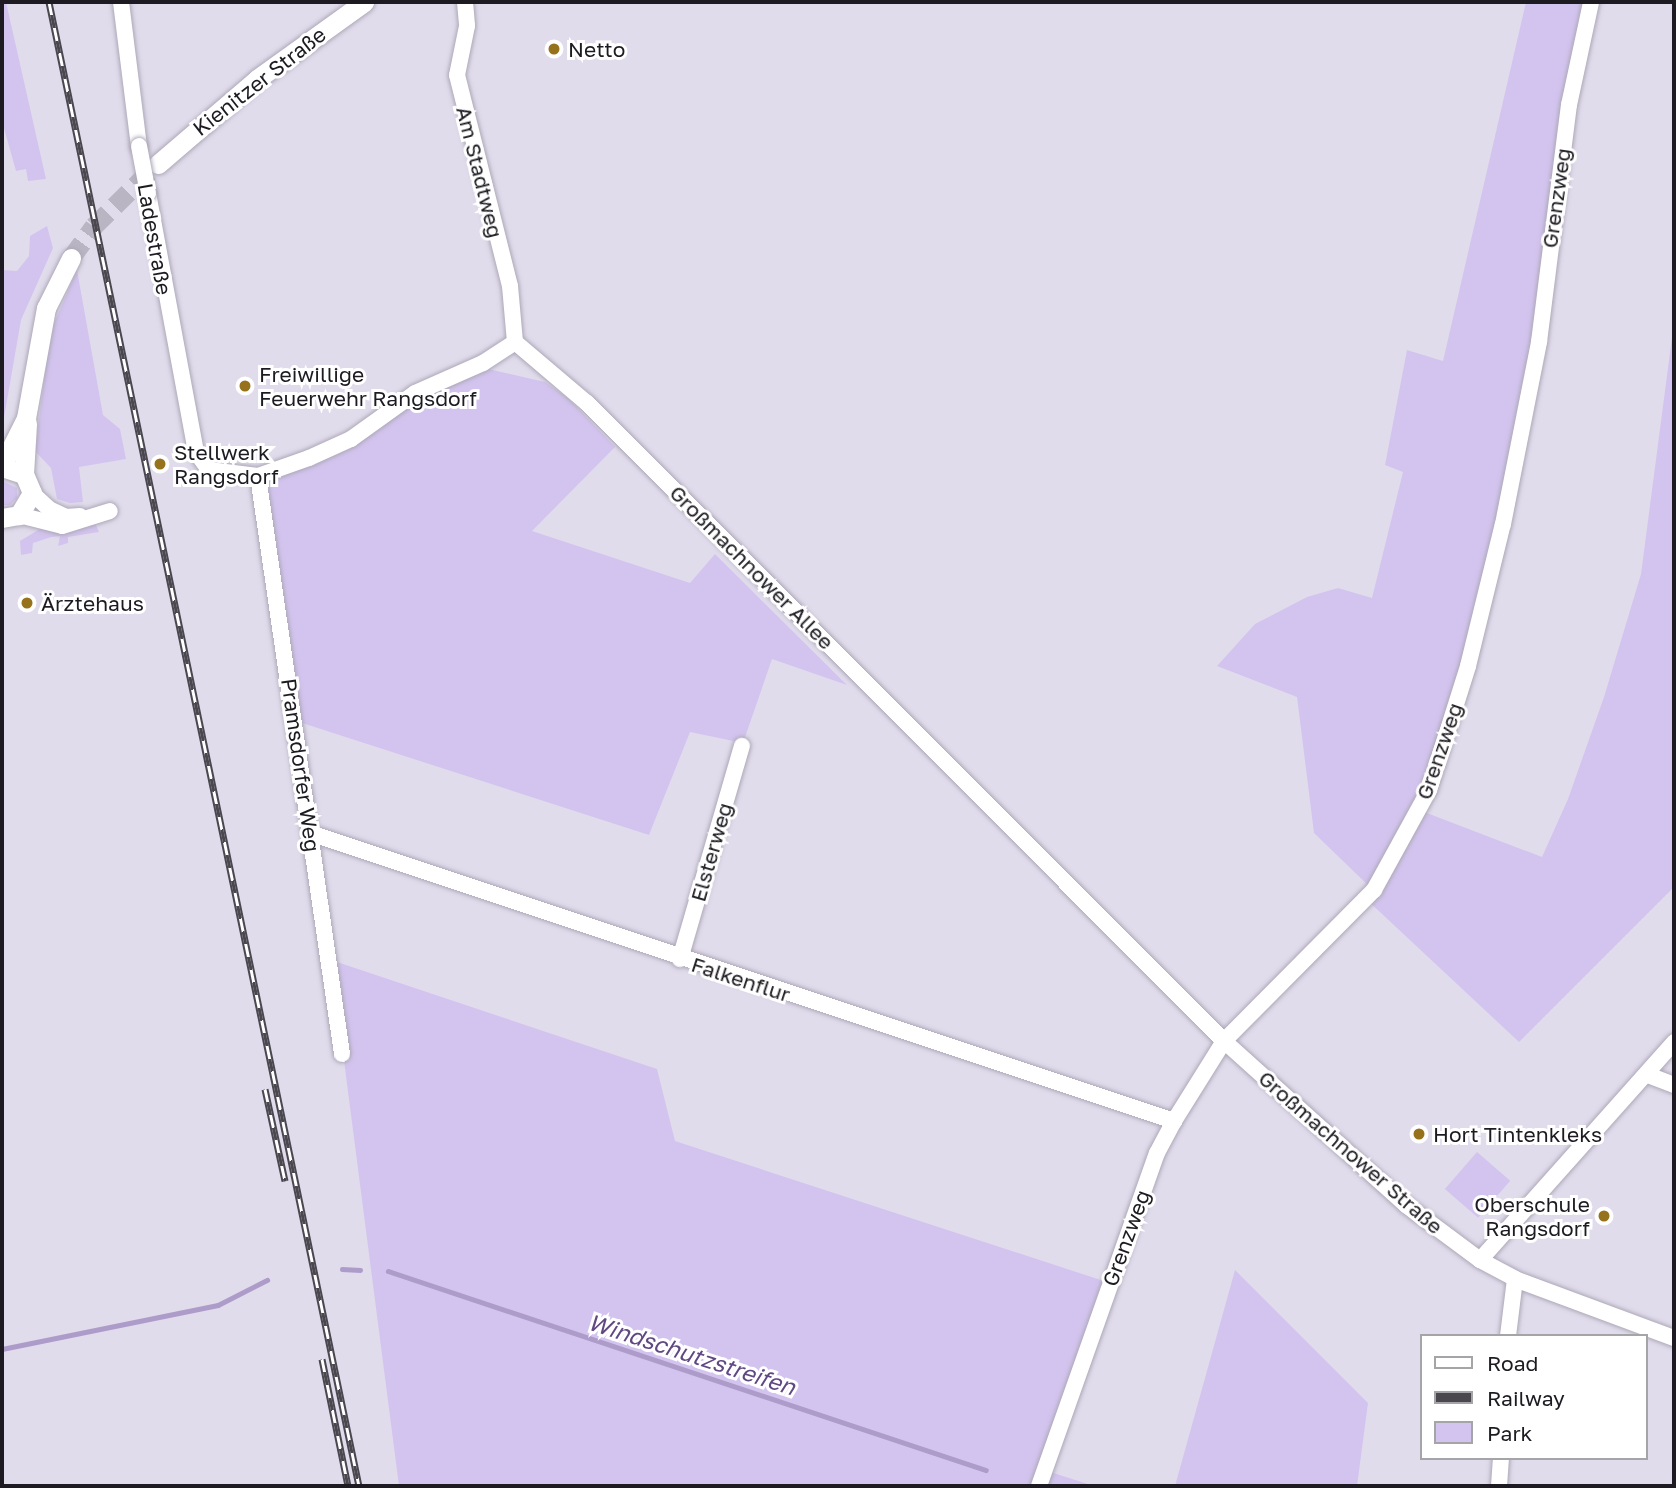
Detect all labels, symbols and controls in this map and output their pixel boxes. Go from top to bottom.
street label: Kienitzer Straße [188,21,330,141]
place label: Netto [568,36,625,62]
marker: Netto [546,41,562,57]
street label: Am Stadtweg [451,104,509,240]
street label: Grenzweg [1537,146,1575,250]
street label: Ladestraße [133,181,177,297]
place label: Freiwillige Feuerwehr Rangsdorf [259,361,477,411]
marker: Freiwillige Feuerwehr Rangsdorf [237,378,253,394]
place label: Stellwerk Rangsdorf [174,439,279,489]
marker: Stellwerk Rangsdorf [152,456,168,472]
street label: Großmachnower Allee [665,480,839,654]
place label: Ärztehaus [41,590,144,616]
marker: Ärztehaus [19,595,35,611]
street label: Pramsdorfer Weg [276,677,326,853]
street label: Grenzweg [1411,699,1467,803]
street label: Elsterweg [685,800,737,904]
street label: Falkenflur [688,951,794,1007]
street label: Großmachnower Straße [1254,1065,1448,1239]
place label: Hort Tintenkleks [1433,1121,1602,1147]
marker: Hort Tintenkleks [1411,1126,1427,1142]
street label: Grenzweg [1097,1186,1155,1290]
place label: Oberschule Rangsdorf [1474,1191,1590,1241]
marker: Oberschule Rangsdorf [1596,1208,1612,1224]
water label: Windschutzstreifen [585,1308,799,1400]
legend [1420,1334,1648,1460]
text: Road [1487,1350,1538,1376]
text: Railway [1487,1385,1565,1411]
text: Park [1487,1420,1532,1446]

